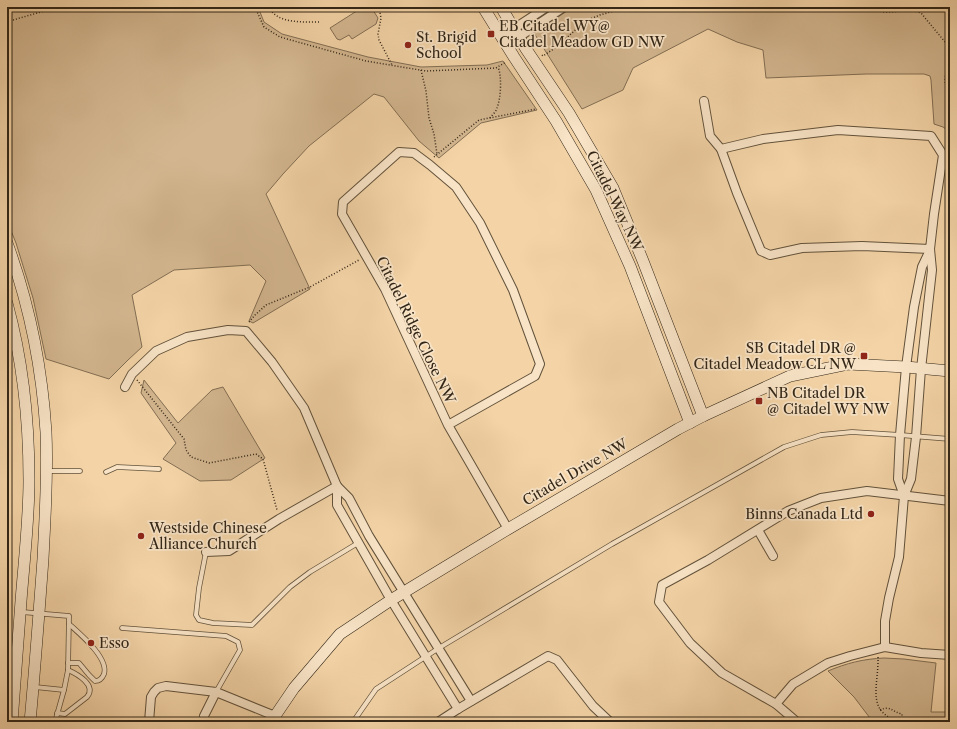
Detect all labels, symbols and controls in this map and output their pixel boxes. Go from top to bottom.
place label: EB Citadel WY@ Citadel Meadow GD NW [499,17,665,51]
place label: St. Brigid School [416,28,477,62]
marker: EB Citadel WY@ Citadel Meadow GD NW [486,29,496,39]
marker: St. Brigid School [403,40,413,50]
street label: Citadel Way NW [583,148,648,255]
street label: Citadel Ridge Close NW [372,253,460,407]
place label: SB Citadel DR @ Citadel Meadow CL NW [694,339,857,373]
marker: SB Citadel DR @ Citadel Meadow CL NW [859,351,869,361]
place label: NB Citadel DR @ Citadel WY NW [767,384,890,418]
marker: NB Citadel DR @ Citadel WY NW [754,396,764,406]
street label: Citadel Drive NW [519,434,631,509]
place label: Binns Canada Ltd [745,505,863,523]
marker: Binns Canada Ltd [866,509,876,519]
place label: Westside Chinese Alliance Church [148,519,267,553]
marker: Westside Chinese Alliance Church [136,531,146,541]
place label: Esso [99,634,129,652]
marker: Esso [86,638,96,648]

